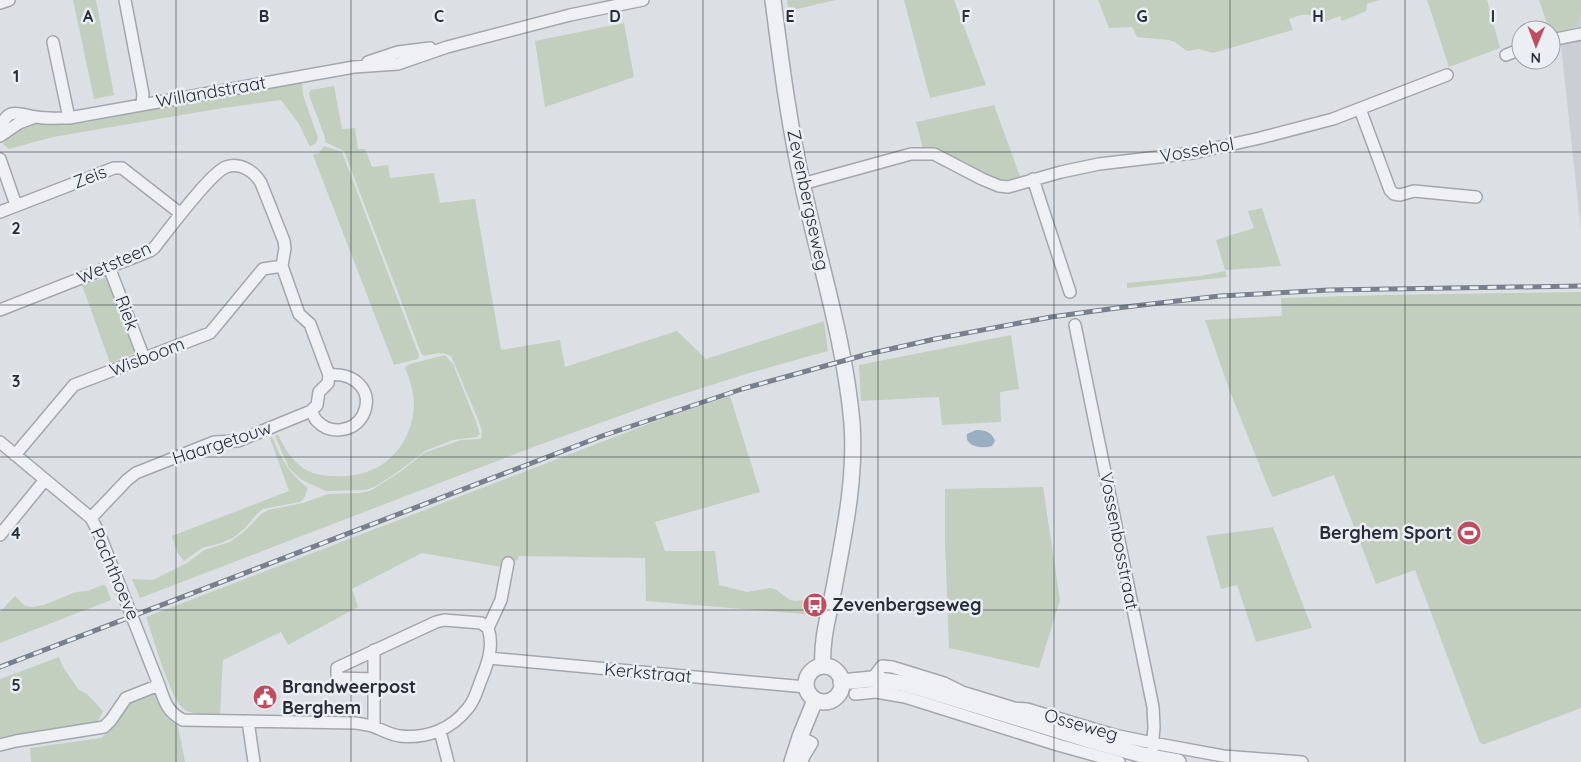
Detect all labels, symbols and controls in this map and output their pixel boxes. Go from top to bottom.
text: A [83,6,94,26]
text: B [259,6,269,26]
text: C [434,6,444,26]
text: D [609,6,621,26]
text: E [785,6,795,26]
text: F [962,6,971,26]
text: G [1136,6,1148,26]
text: H [1312,6,1324,26]
text: I [1491,6,1495,26]
north arrow [1511,20,1561,70]
text: N [1530,49,1541,67]
text: 1 [13,66,19,86]
street label: Willandstraat [154,71,268,112]
street label: Zevenbergseweg [782,127,835,273]
street label: Vossehol [1158,132,1236,167]
street label: Zeis [70,160,110,193]
text: 2 [11,218,21,238]
street label: Wetsteen [73,236,155,289]
street label: Riek [110,292,145,334]
street label: Wisboom [106,332,188,381]
text: 3 [12,371,20,391]
street label: Haargetouw [169,416,275,469]
street label: Vossenbosstraat [1095,470,1144,612]
sports icon: Berghem Sport [1456,520,1482,546]
place label: Berghem Sport [1319,521,1452,544]
text: 4 [11,523,21,543]
street label: Pachthoeve [86,524,145,623]
bus stop icon: Zevenbergseweg [802,592,828,618]
place label: Zevenbergseweg [832,593,981,616]
street label: Kerkstraat [603,657,693,688]
text: 5 [11,675,21,695]
place label: Brandweerpost Berghem [282,675,416,719]
public building icon: Brandweerpost Berghem [252,684,278,710]
street label: Osseweg [1042,703,1121,746]

